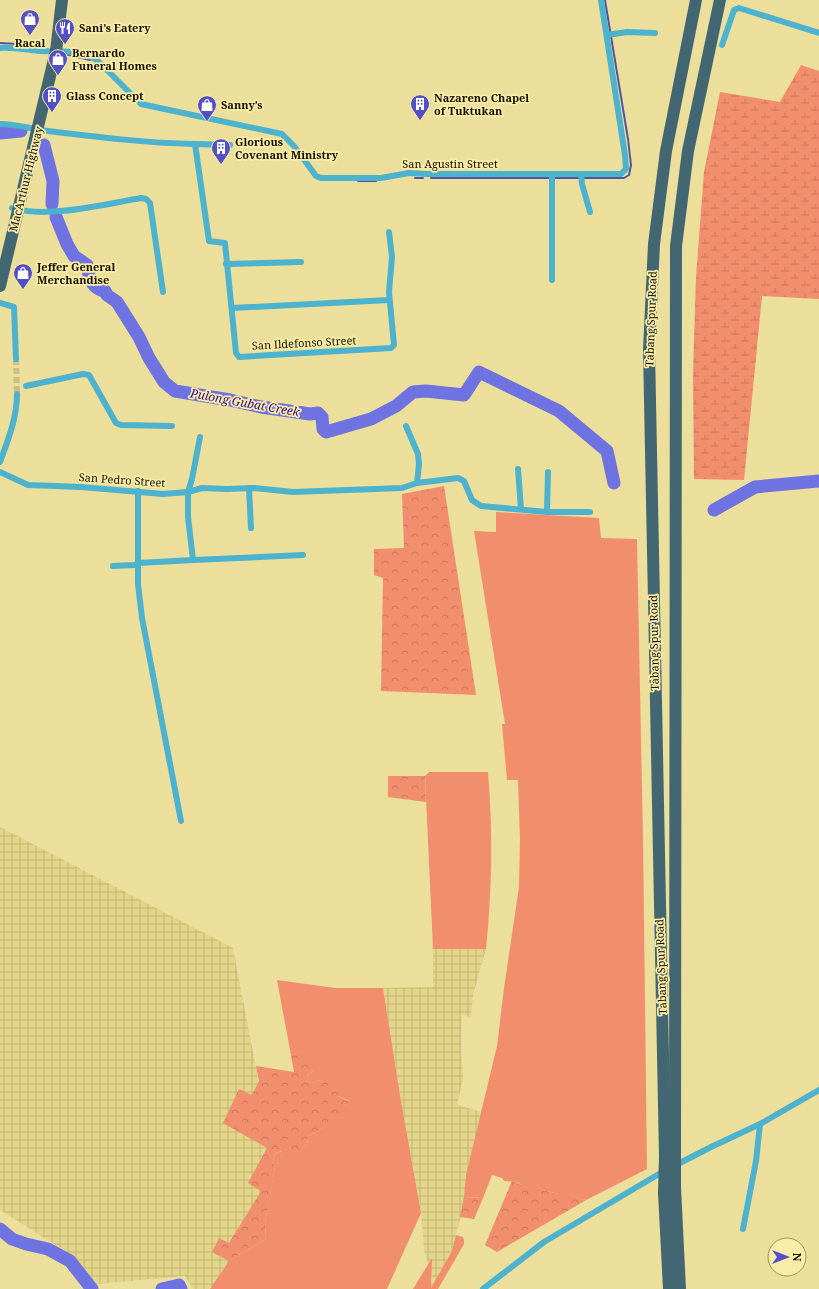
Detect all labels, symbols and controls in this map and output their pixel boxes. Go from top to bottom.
shop icon: Racal [19,8,41,36]
restaurant icon: Sani’s Eatery [54,17,76,45]
place label: Sani’s Eatery [79,20,151,35]
place label: Racal [15,35,45,50]
place label: Bernardo Funeral Homes [72,45,157,73]
shop icon: Bernardo Funeral Homes [47,48,69,76]
building icon: Glass Concept [41,85,63,113]
place label: Glass Concept [66,88,144,103]
place label: Nazareno Chapel of Tuktukan [434,90,529,118]
building icon: Nazareno Chapel of Tuktukan [409,93,431,121]
shop icon: Sanny’s [196,94,218,122]
place label: Sanny’s [221,97,263,112]
street label: MacArthur Highway [5,124,46,233]
place label: Glorious Covenant Ministry [235,134,339,162]
building icon: Glorious Covenant Ministry [210,137,232,165]
street label: San Agustin Street [402,156,498,171]
place label: Jeffer General Merchandise [36,259,115,287]
shop icon: Jeffer General Merchandise [12,262,34,290]
street label: Tabang Spur Road [641,271,660,367]
street label: San Ildefonso Street [251,332,357,353]
water label: Pulong Gubat Creek [188,384,302,421]
street label: San Pedro Street [78,469,166,490]
street label: Tabang Spur Road [645,595,662,691]
street label: Tabang Spur Road [651,919,670,1015]
north arrow [767,1237,807,1277]
text: N [790,1253,805,1262]

